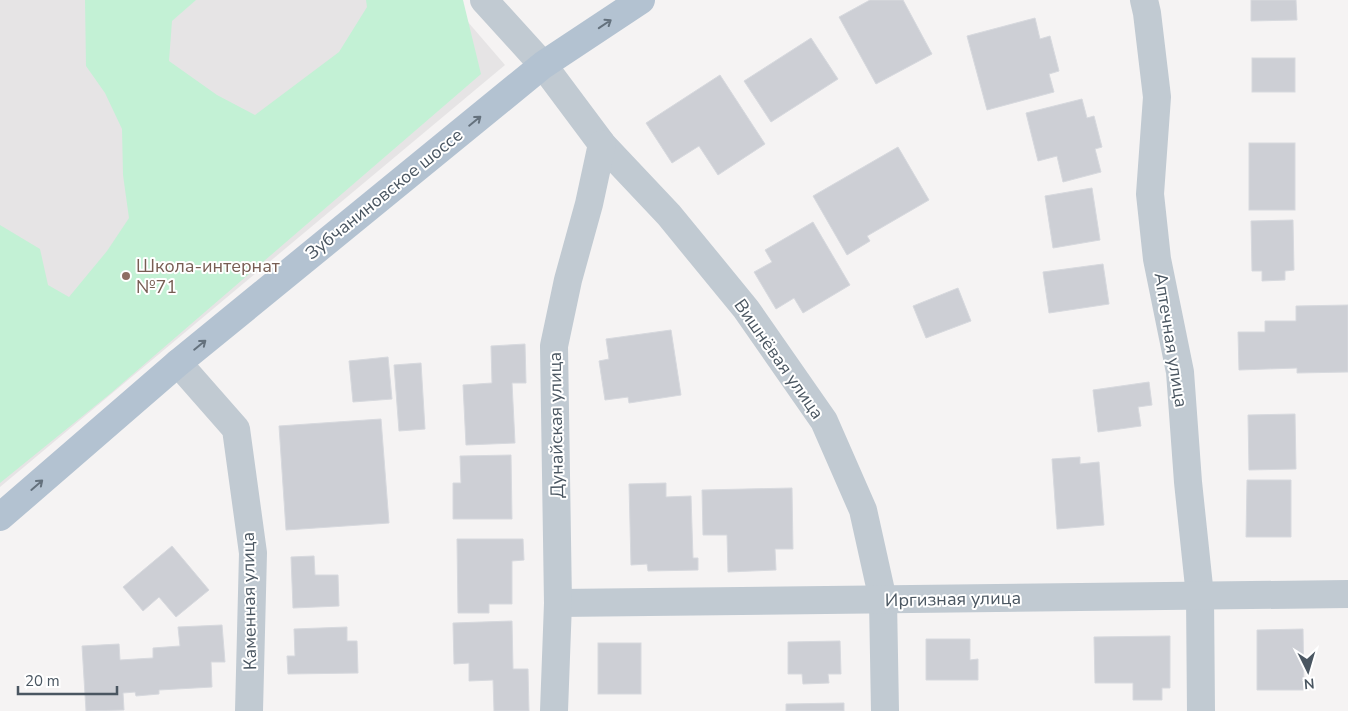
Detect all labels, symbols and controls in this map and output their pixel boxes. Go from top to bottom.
one-way arrow [598,19,612,29]
one-way arrow [468,116,481,127]
street label: Зубчаниновское шоссе [300,123,468,265]
place label: Школа-интернат №71 [136,254,280,299]
marker: Школа-интернат №71 [120,270,132,282]
street label: Аптечная улица [1149,271,1193,409]
street label: Вишнёвая улица [729,294,829,424]
one-way arrow [193,339,206,350]
street label: Дунайская улица [543,352,569,498]
one-way arrow [30,480,43,491]
street label: Каменная улица [236,532,262,670]
street label: Иргизная улица [885,586,1021,612]
north arrow [1283,646,1333,696]
scale bar [18,664,116,696]
text: 20 m [25,671,60,691]
text: N [1303,674,1315,693]

